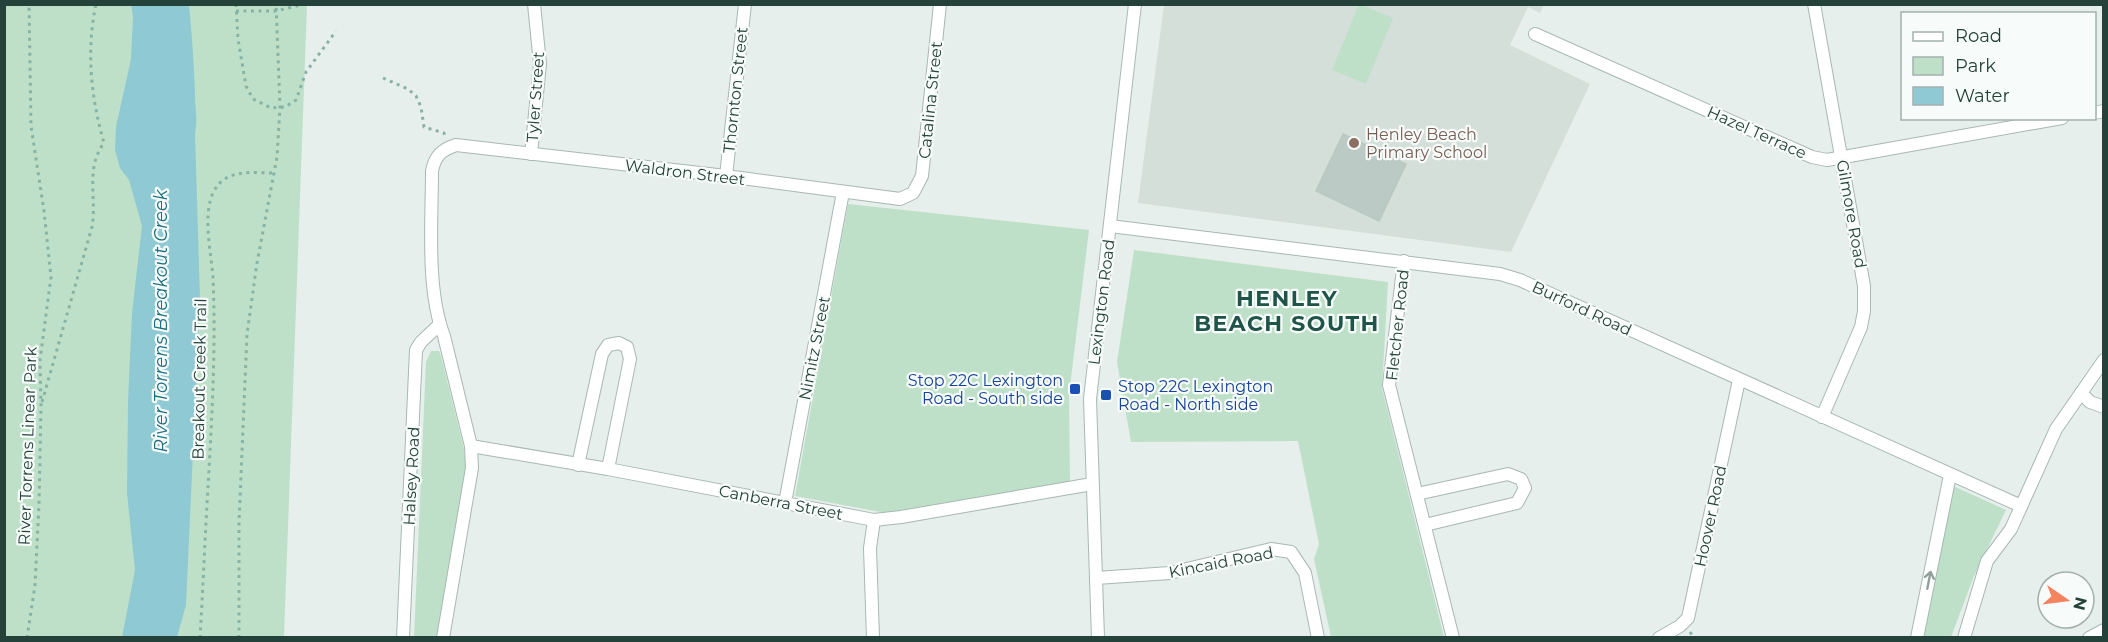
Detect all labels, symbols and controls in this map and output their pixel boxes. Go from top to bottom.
legend [1901,12,2096,120]
text: Road [1955,25,2002,47]
street label: Thornton Street [719,26,752,154]
street label: Catalina Street [915,40,946,160]
street label: Tyler Street [523,51,548,143]
text: Park [1955,55,1996,77]
text: Water [1955,85,2010,107]
street label: Hazel Terrace [1704,102,1809,163]
place label: Henley Beach Primary School [1366,125,1487,162]
marker: Henley Beach Primary School [1347,136,1361,150]
street label: Waldron Street [624,156,747,189]
street label: Gilmore Road [1833,158,1870,270]
water label: River Torrens Breakout Creek [150,188,172,453]
street label: Lexington Road [1084,238,1119,366]
street label: Fletcher Road [1382,268,1413,382]
street label: Burford Road [1529,277,1635,340]
district label: HENLEY BEACH SOUTH [1194,285,1380,337]
street label: Nimitz Street [795,294,834,402]
street label: Breakout Creek Trail [189,298,210,460]
street label: River Torrens Linear Park [15,346,40,546]
place label: Stop 22C Lexington Road - South side [908,371,1063,408]
place label: Stop 22C Lexington Road - North side [1118,377,1273,414]
marker: Stop 22C Lexington Road - South side [1068,382,1082,396]
marker: Stop 22C Lexington Road - North side [1099,388,1113,402]
street label: Halsey Road [399,426,424,526]
street label: Hoover Road [1690,464,1731,569]
street label: Canberra Street [717,481,845,524]
street label: Kincaid Road [1167,543,1275,582]
north arrow [2036,570,2096,630]
one-way arrow [1924,571,1935,590]
text: N [2069,595,2091,612]

